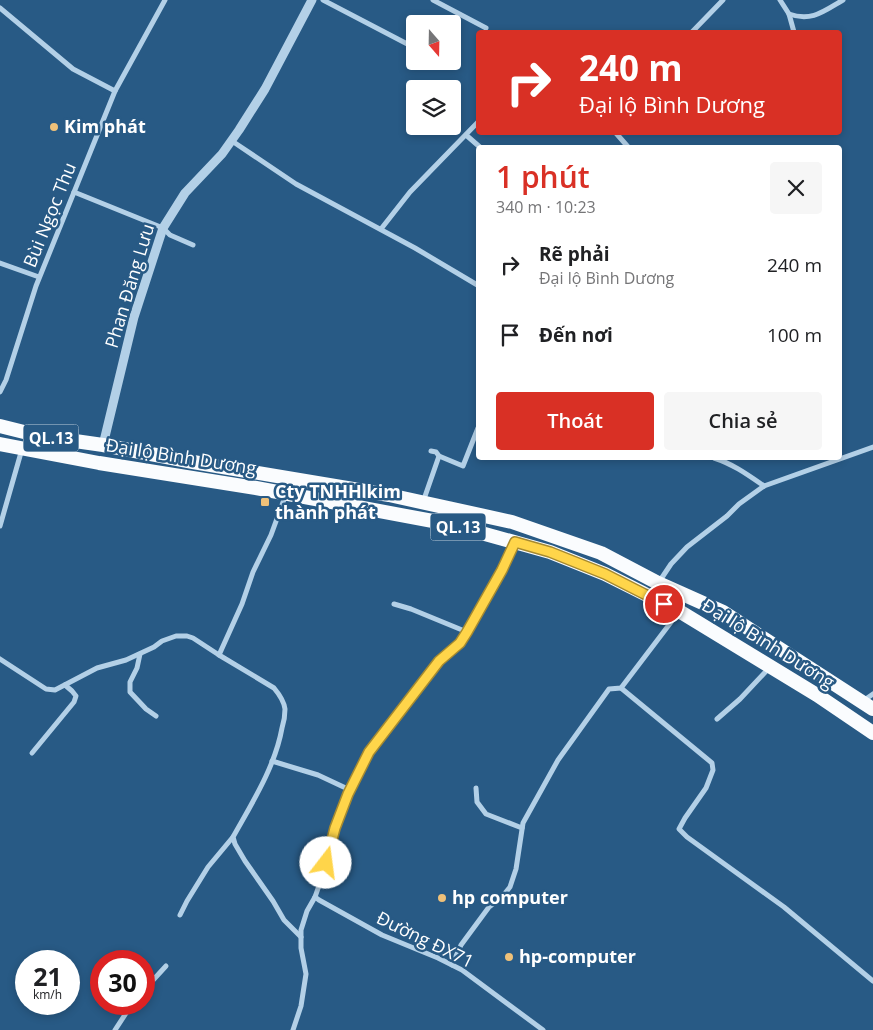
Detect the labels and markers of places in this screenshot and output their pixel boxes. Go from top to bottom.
place label: Kim phát [64,114,146,138]
marker: Kim phát [48,121,60,133]
place label: Cty TNHH kim thành phát [275,479,401,524]
marker: Cty TNHH kim thành phát [259,496,271,508]
pin [643,583,685,625]
place label: hp computer [452,885,568,909]
marker: hp computer [436,892,448,904]
place label: hp-computer [519,944,636,968]
marker: hp-computer [503,951,515,963]

